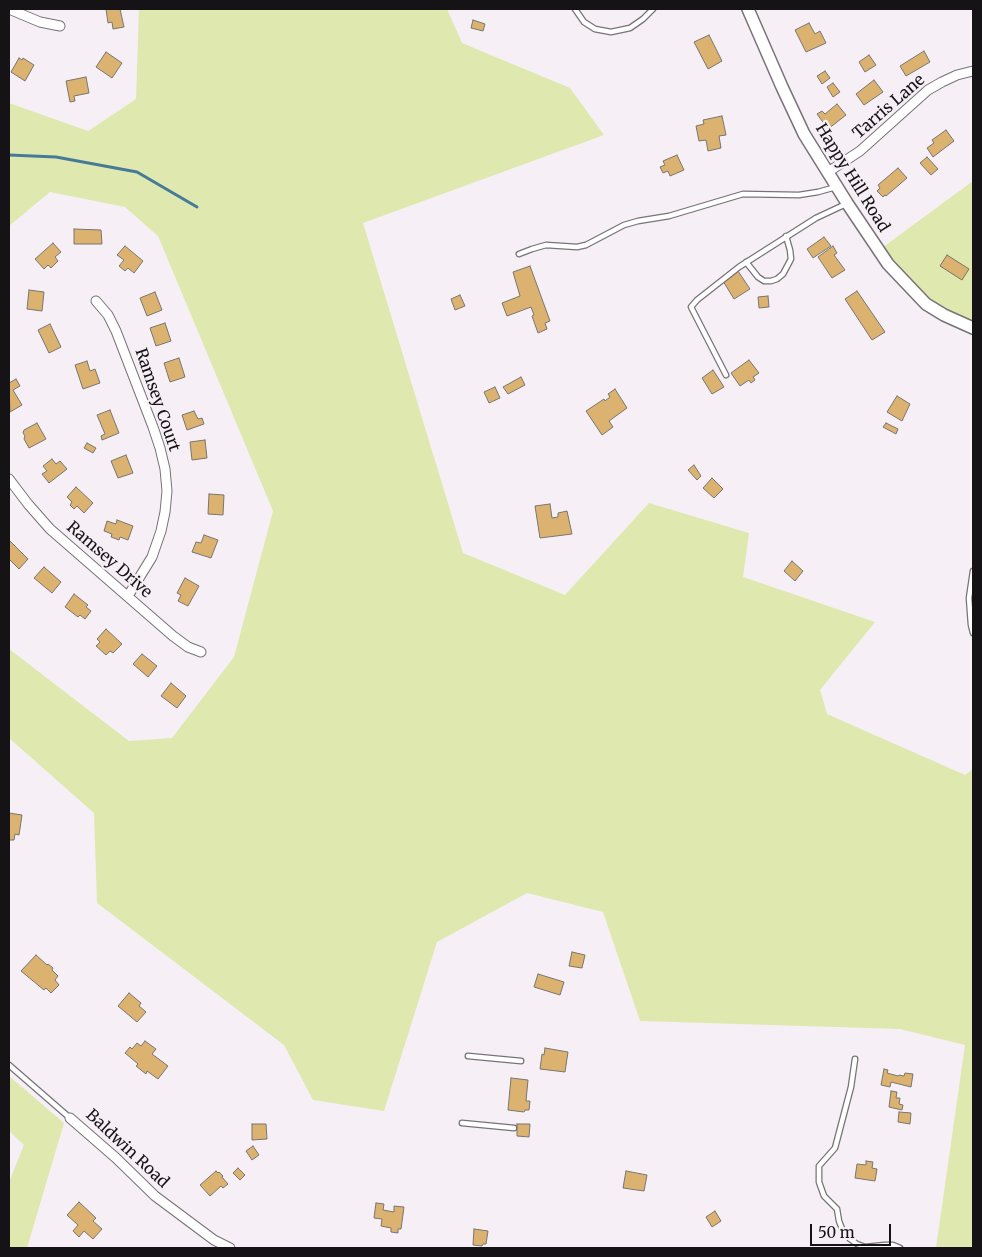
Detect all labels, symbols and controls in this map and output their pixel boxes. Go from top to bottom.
street label: Tarris Lane [849,71,929,143]
street label: Happy Hill Road [811,120,893,236]
street label: Ramsey Court [130,346,184,454]
street label: Ramsey Drive [62,518,156,602]
street label: Baldwin Road [82,1106,172,1192]
scale bar [812,1214,893,1246]
text: 50 m [818,1223,855,1242]

